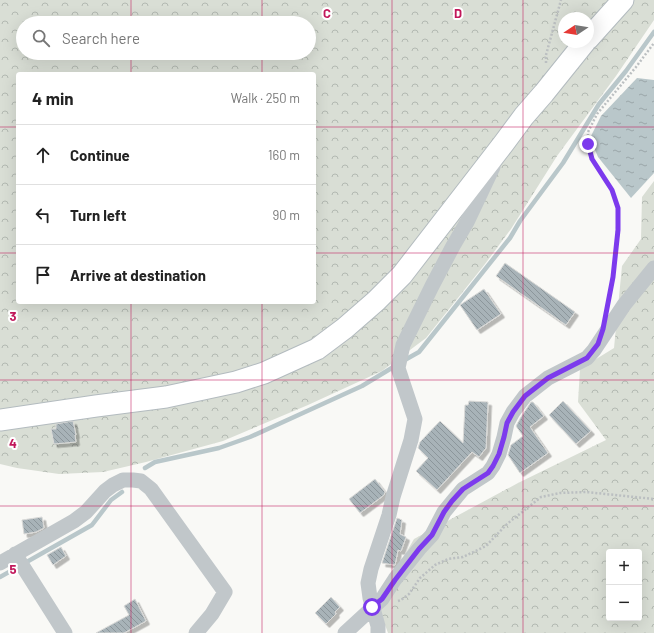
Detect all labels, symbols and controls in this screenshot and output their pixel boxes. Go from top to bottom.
text: C [323,5,331,21]
text: D [454,5,462,21]
north arrow [558,12,594,48]
search box [16,16,316,60]
icon: search [30,27,52,49]
text: Search here [62,29,140,47]
text: 4 min [32,88,74,108]
text: Walk · 250 m [231,90,300,106]
route end [579,135,597,153]
icon: ahead [32,144,54,166]
text: Continue [70,146,130,164]
text: 160 m [268,147,300,163]
icon: left [32,204,54,226]
text: Turn left [70,206,126,224]
text: 90 m [273,207,300,223]
icon: arrive [32,264,54,286]
text: Arrive at destination [70,266,206,284]
text: 3 [9,308,17,324]
text: 4 [9,435,17,451]
map controls [606,549,642,621]
button: + [606,549,642,585]
text: 5 [9,561,17,577]
button: − [606,585,642,621]
route start [363,598,381,616]

